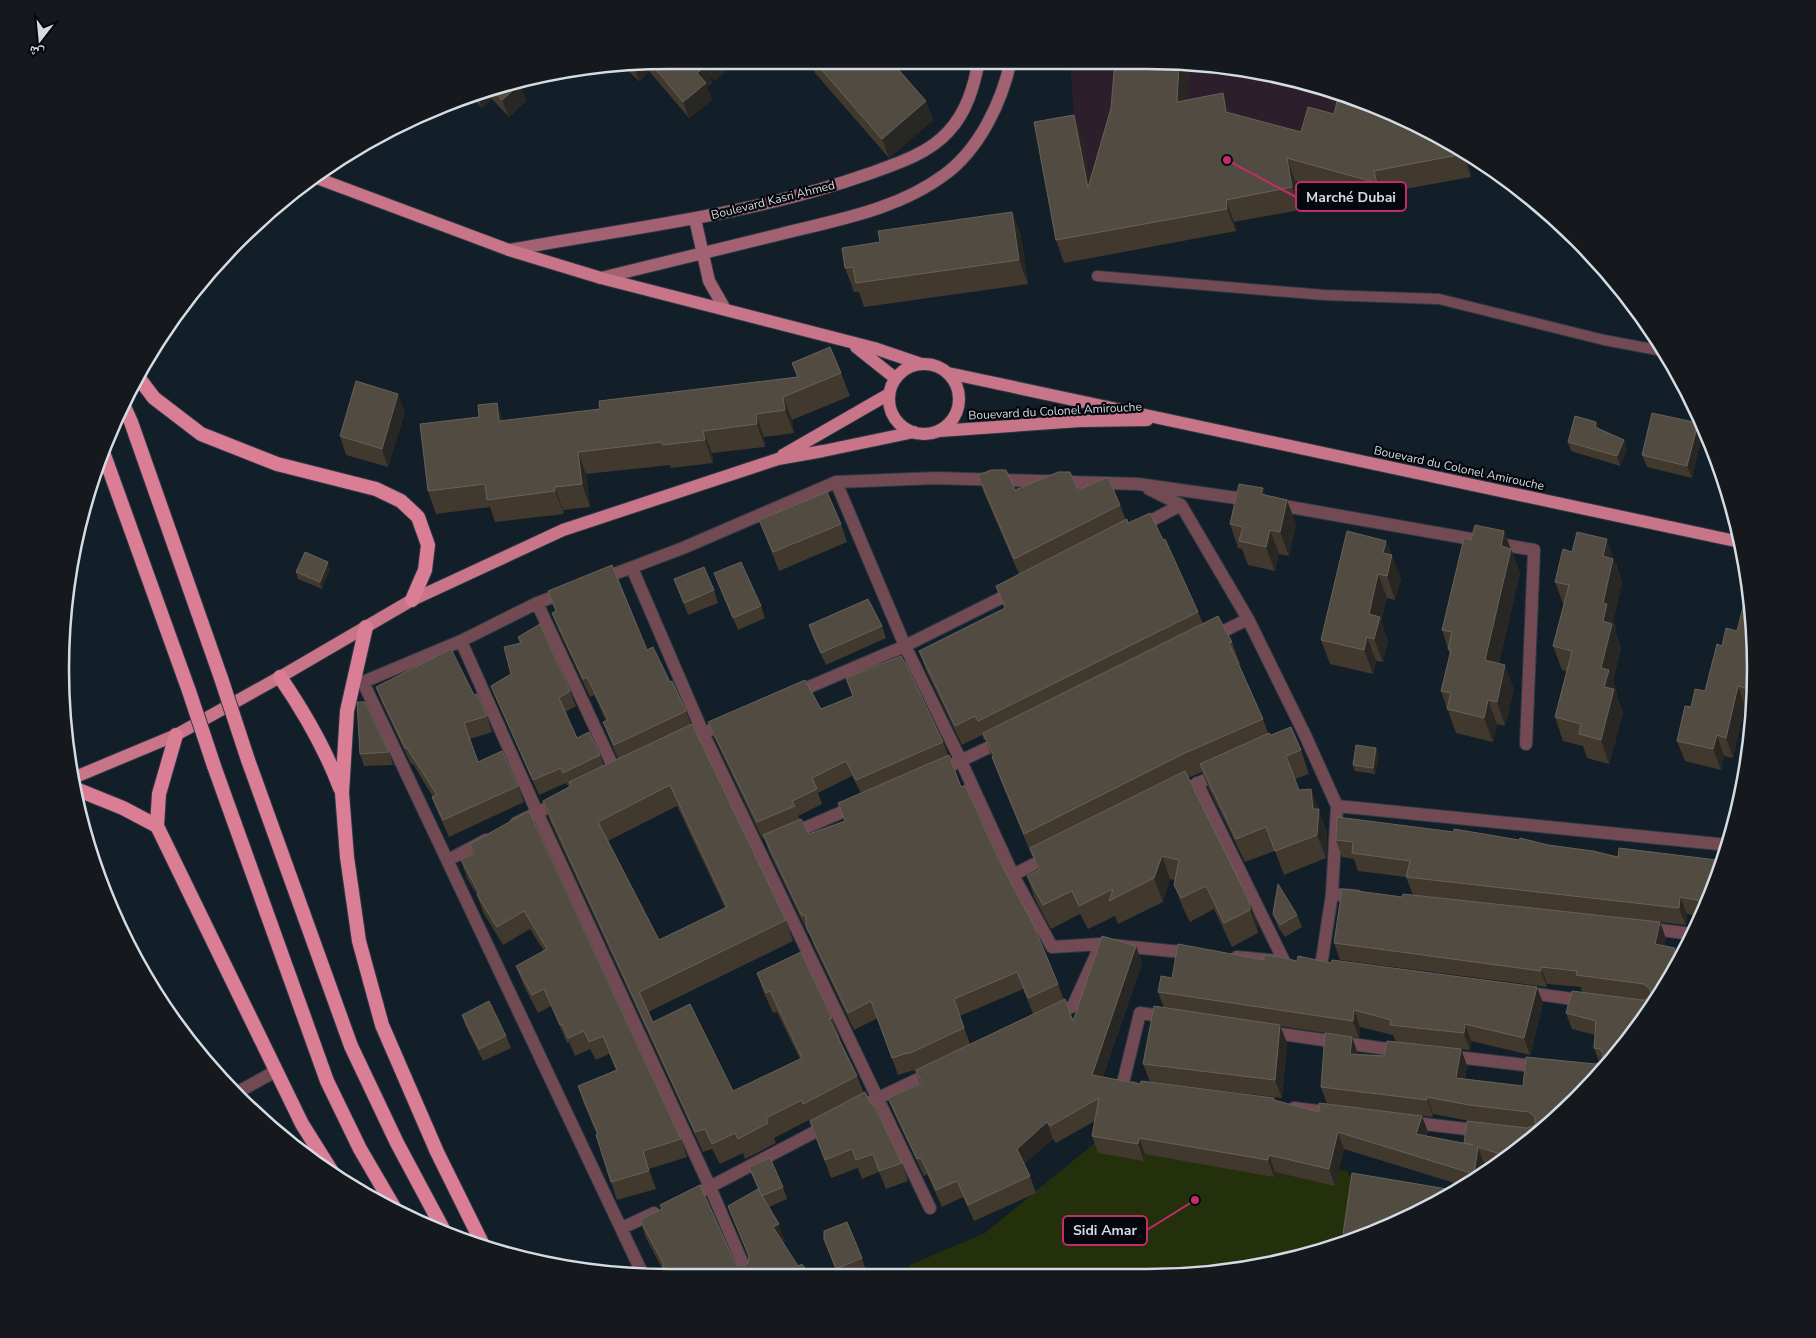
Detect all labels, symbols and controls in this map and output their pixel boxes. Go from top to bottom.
north arrow [15,15,65,65]
text: ش [27,41,46,63]
street label: Boulevard Kasri Ahmed [709,177,837,223]
callout: Marché Dubai [1296,182,1406,211]
text: Marché Dubai [1306,188,1396,207]
street label: Bouevard du Colonel Amirouche [968,398,1142,424]
street label: Bouevard du Colonel Amirouche [1372,442,1546,494]
callout: Sidi Amar [1063,1216,1147,1245]
text: Sidi Amar [1073,1221,1138,1240]

